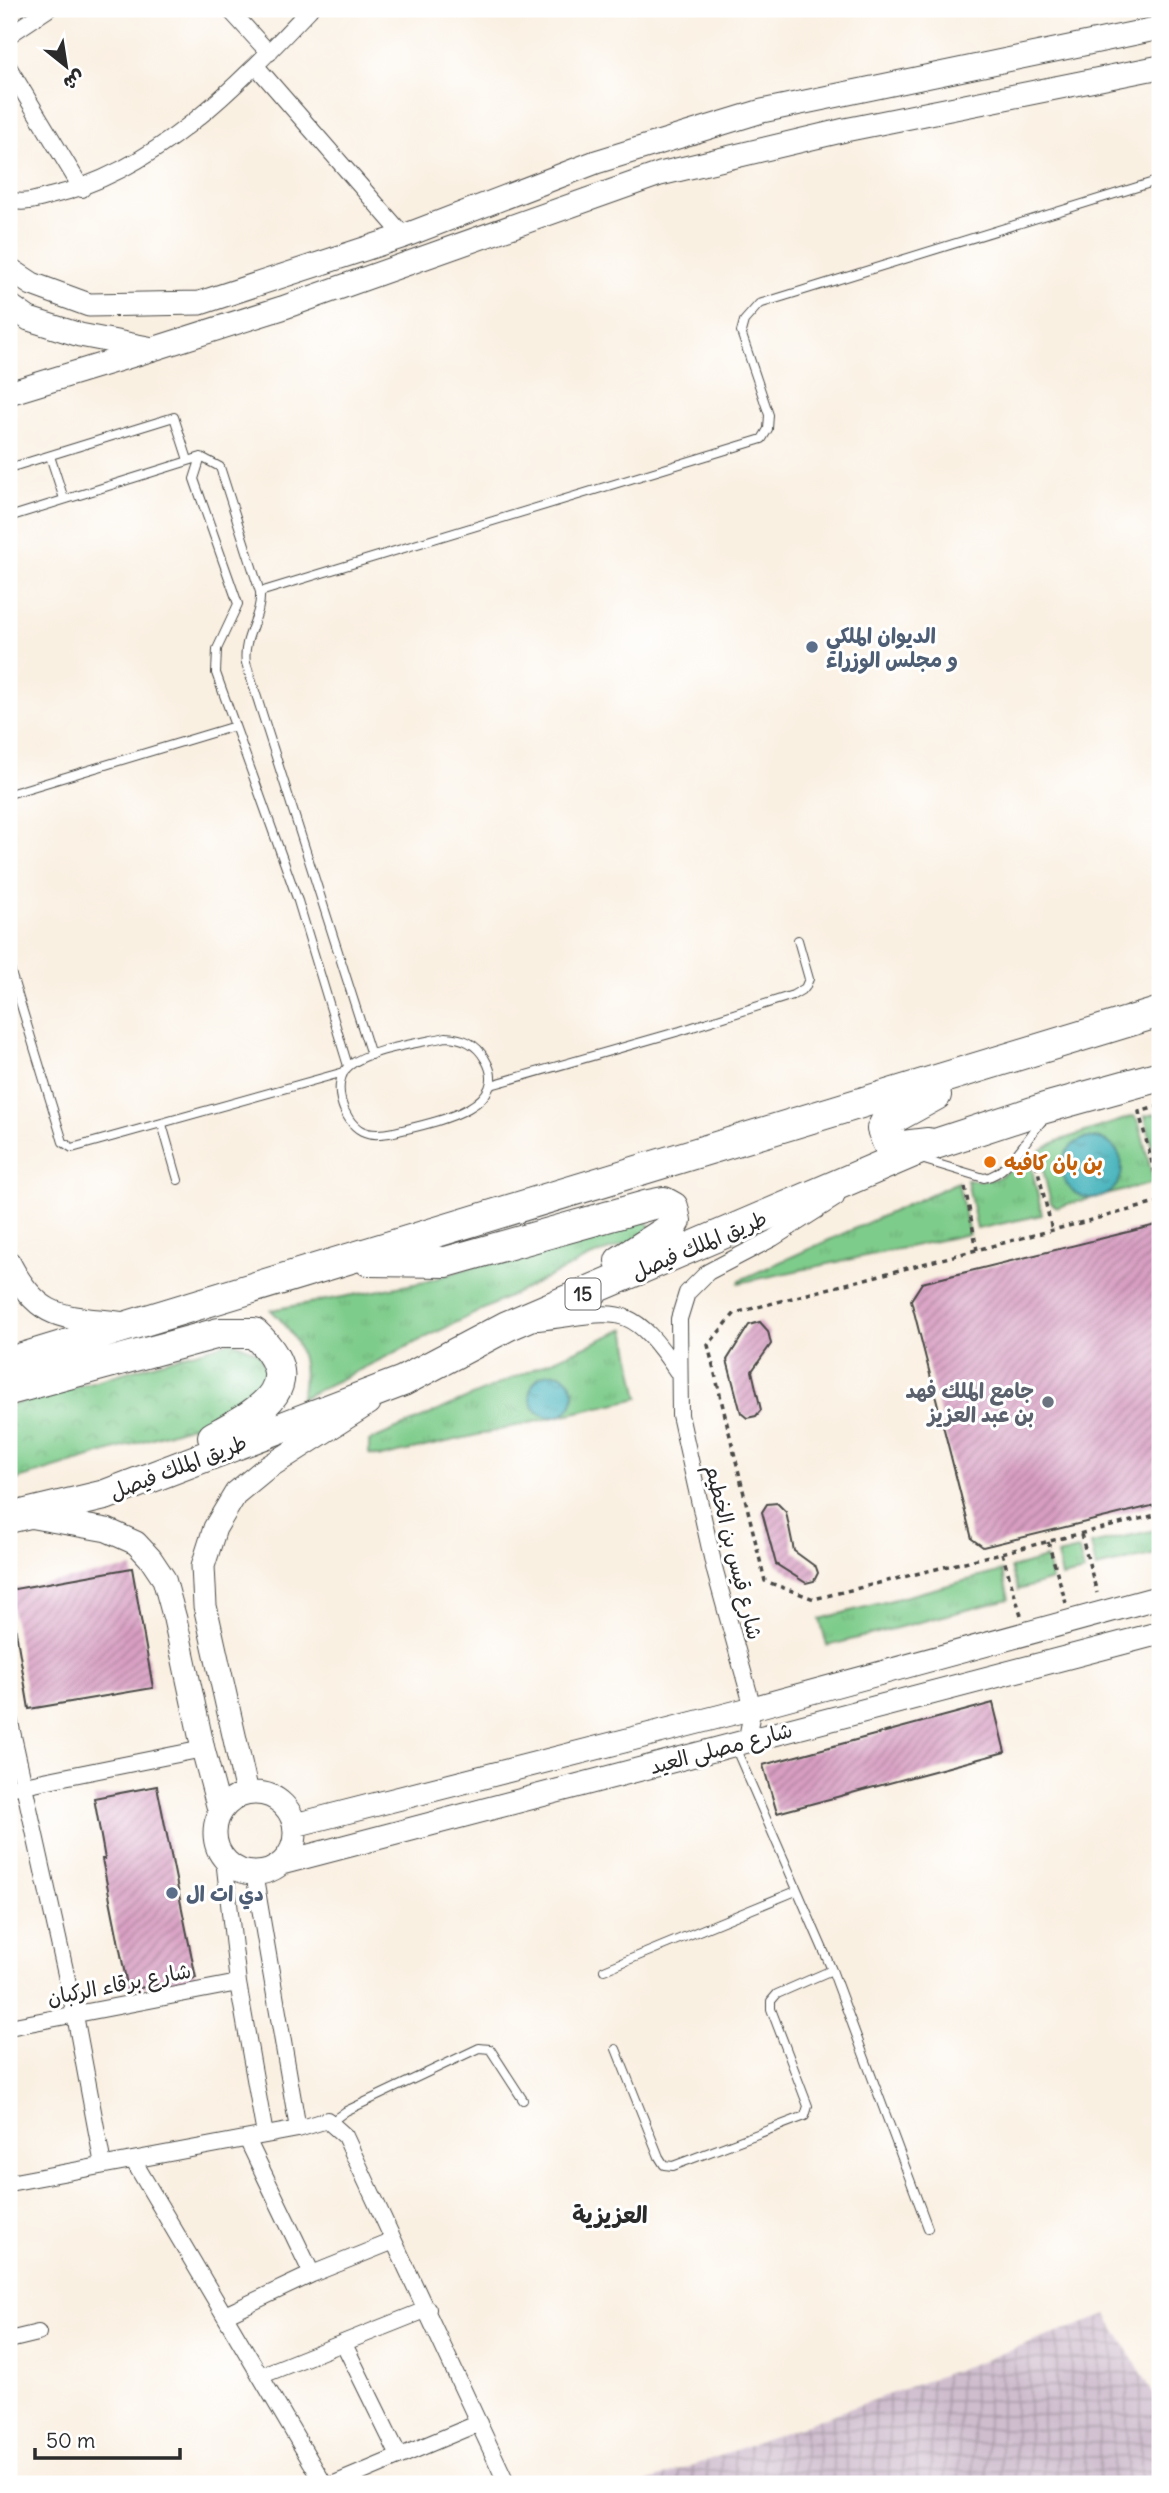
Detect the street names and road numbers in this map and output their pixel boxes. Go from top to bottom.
street label: طريق الملك فيصل [627,1204,771,1286]
road number: 15 [566,1278,600,1310]
street label: طريق الملك فيصل [105,1428,251,1506]
street label: شارع قيس بن الخطيم [696,1461,769,1643]
street label: شارع مصلى العيد [647,1716,796,1782]
street label: شارع برقاء الركبان [45,1957,194,2013]

